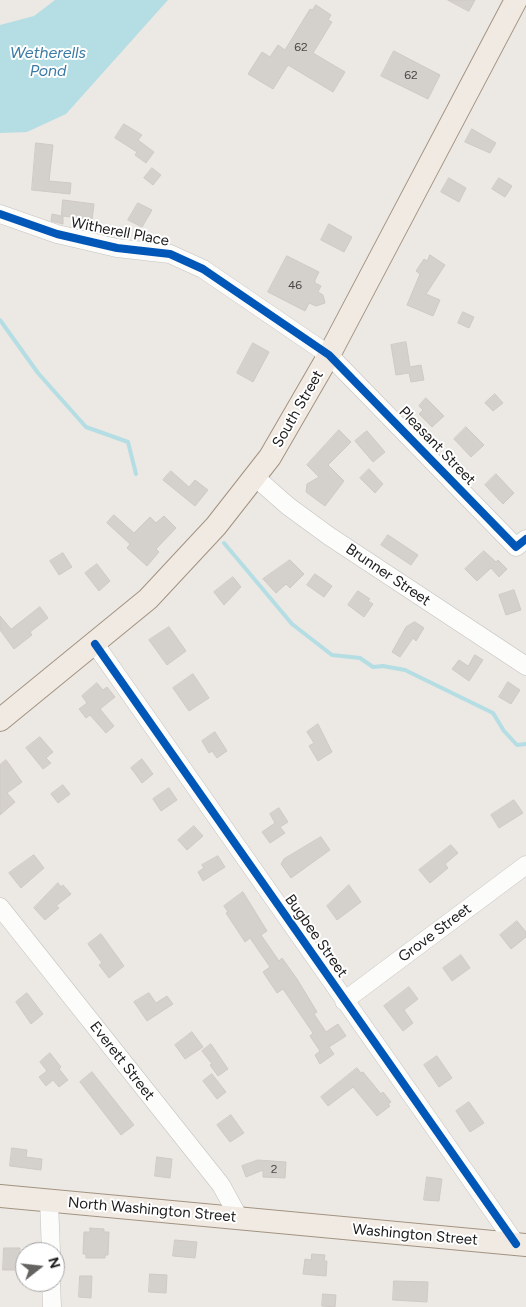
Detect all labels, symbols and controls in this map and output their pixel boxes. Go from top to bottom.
house number: 62 [294,40,308,54]
water label: Wetherells Pond [10,43,86,81]
house number: 62 [404,68,418,82]
street label: Witherell Place [69,214,171,250]
house number: 46 [288,278,302,292]
street label: South Street [269,367,327,451]
street label: Pleasant Street [395,403,479,489]
street label: Brunner Street [342,540,434,610]
street label: Bugbee Street [281,891,351,981]
street label: Grove Street [395,900,475,966]
street label: Everett Street [86,1018,158,1104]
house number: 2 [271,1162,277,1176]
street label: North Washington Street [67,1194,237,1226]
street label: Washington Street [352,1221,478,1249]
north arrow [15,1242,65,1292]
text: N [44,1255,64,1271]

